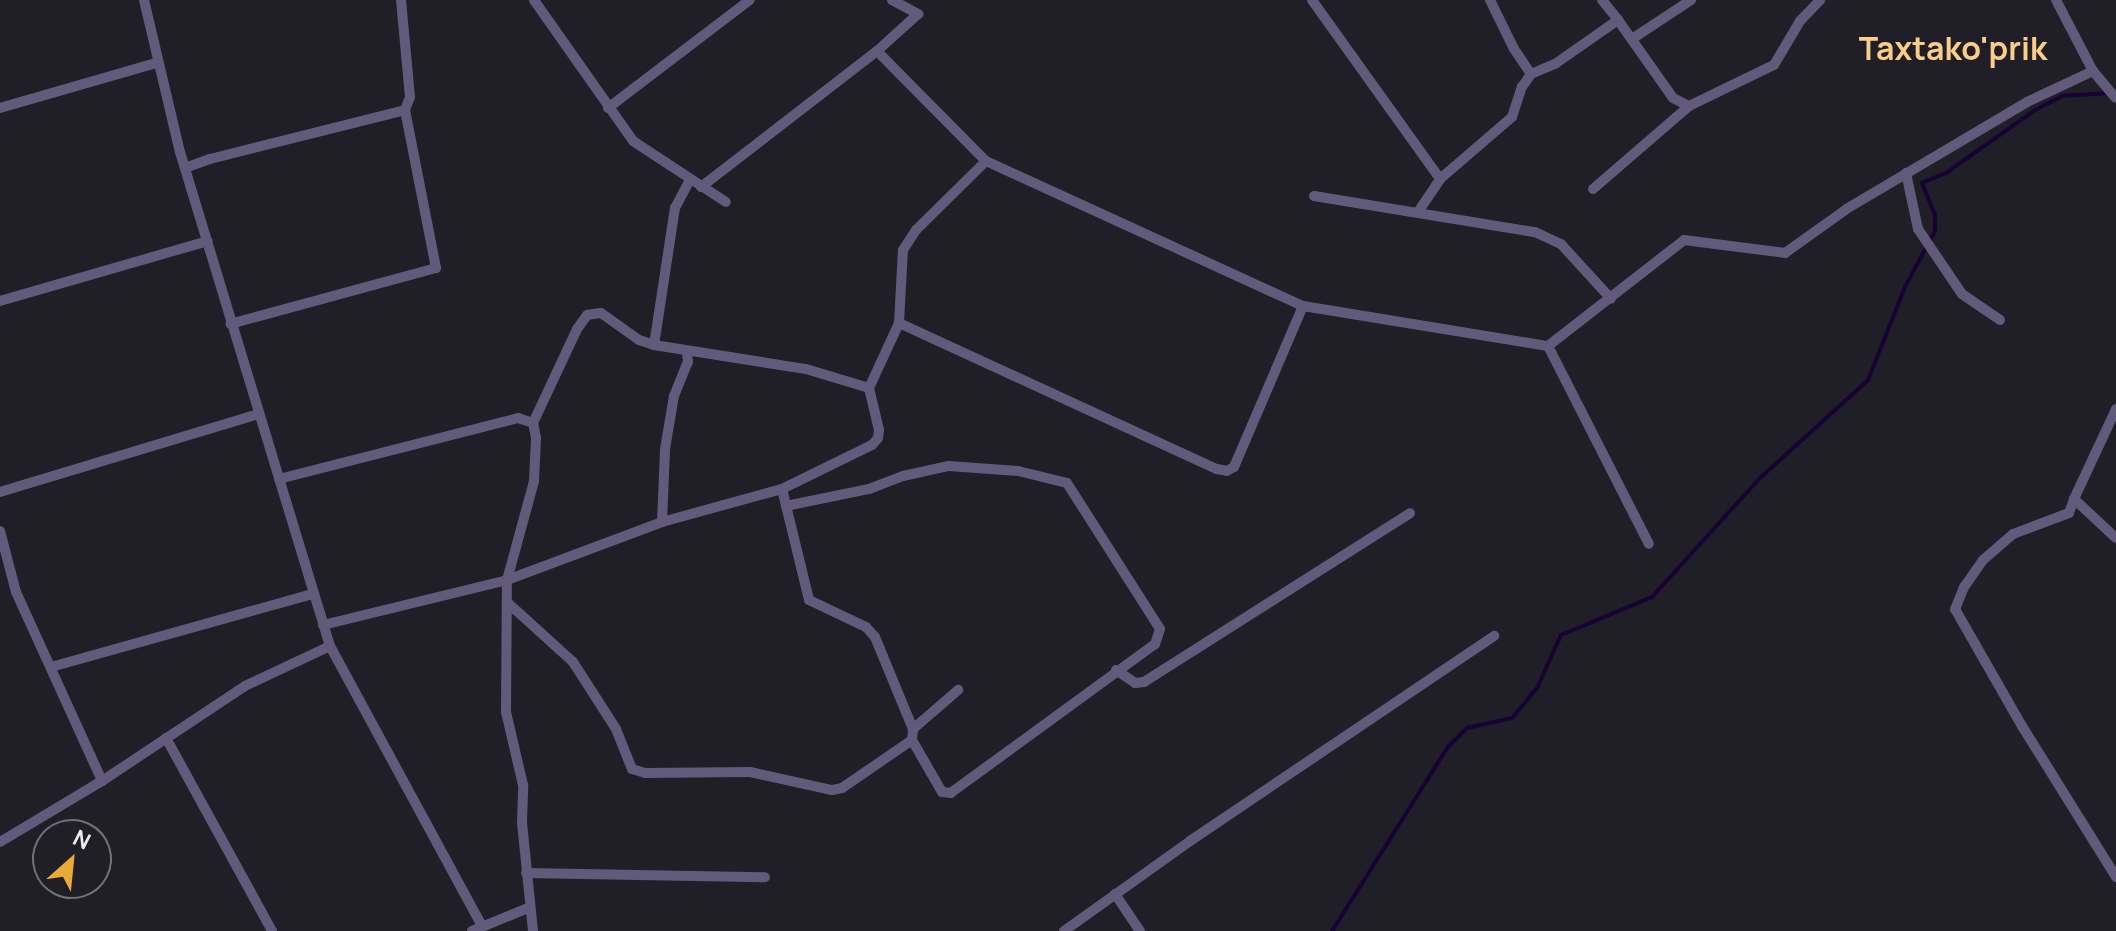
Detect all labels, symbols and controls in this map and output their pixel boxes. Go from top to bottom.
district label: Taxtako'prik [1859,29,2047,67]
north arrow [32,819,112,899]
text: N [68,822,96,856]

